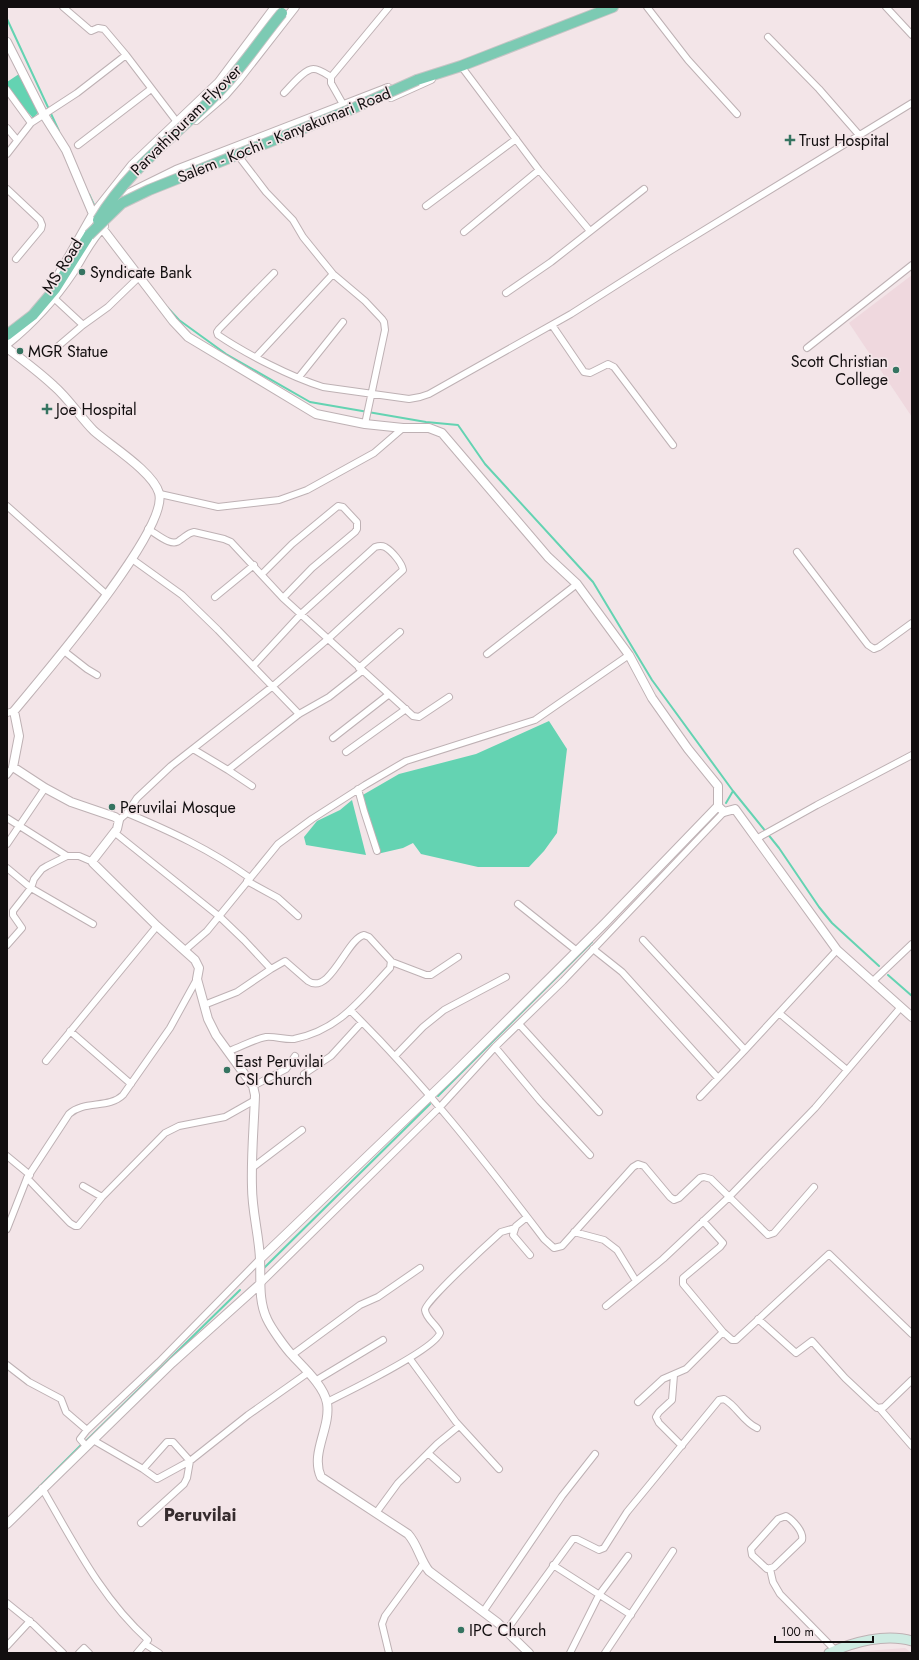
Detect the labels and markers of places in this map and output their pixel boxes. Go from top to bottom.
place label: Trust Hospital [799,129,889,152]
marker: Trust Hospital [784,134,796,146]
place label: Syndicate Bank [90,261,193,284]
marker: Syndicate Bank [77,267,87,277]
place label: MGR Statue [28,340,108,363]
marker: MGR Statue [15,346,25,356]
place label: Scott Christian College [791,350,888,391]
marker: Scott Christian College [891,365,901,375]
place label: Joe Hospital [54,398,137,421]
marker: Joe Hospital [41,403,53,415]
place label: Peruvilai Mosque [120,796,236,819]
marker: Peruvilai Mosque [107,802,117,812]
place label: East Peruvilai CSI Church [235,1050,324,1091]
marker: East Peruvilai CSI Church [222,1065,232,1075]
place label: IPC Church [469,1619,547,1642]
marker: IPC Church [456,1625,466,1635]

